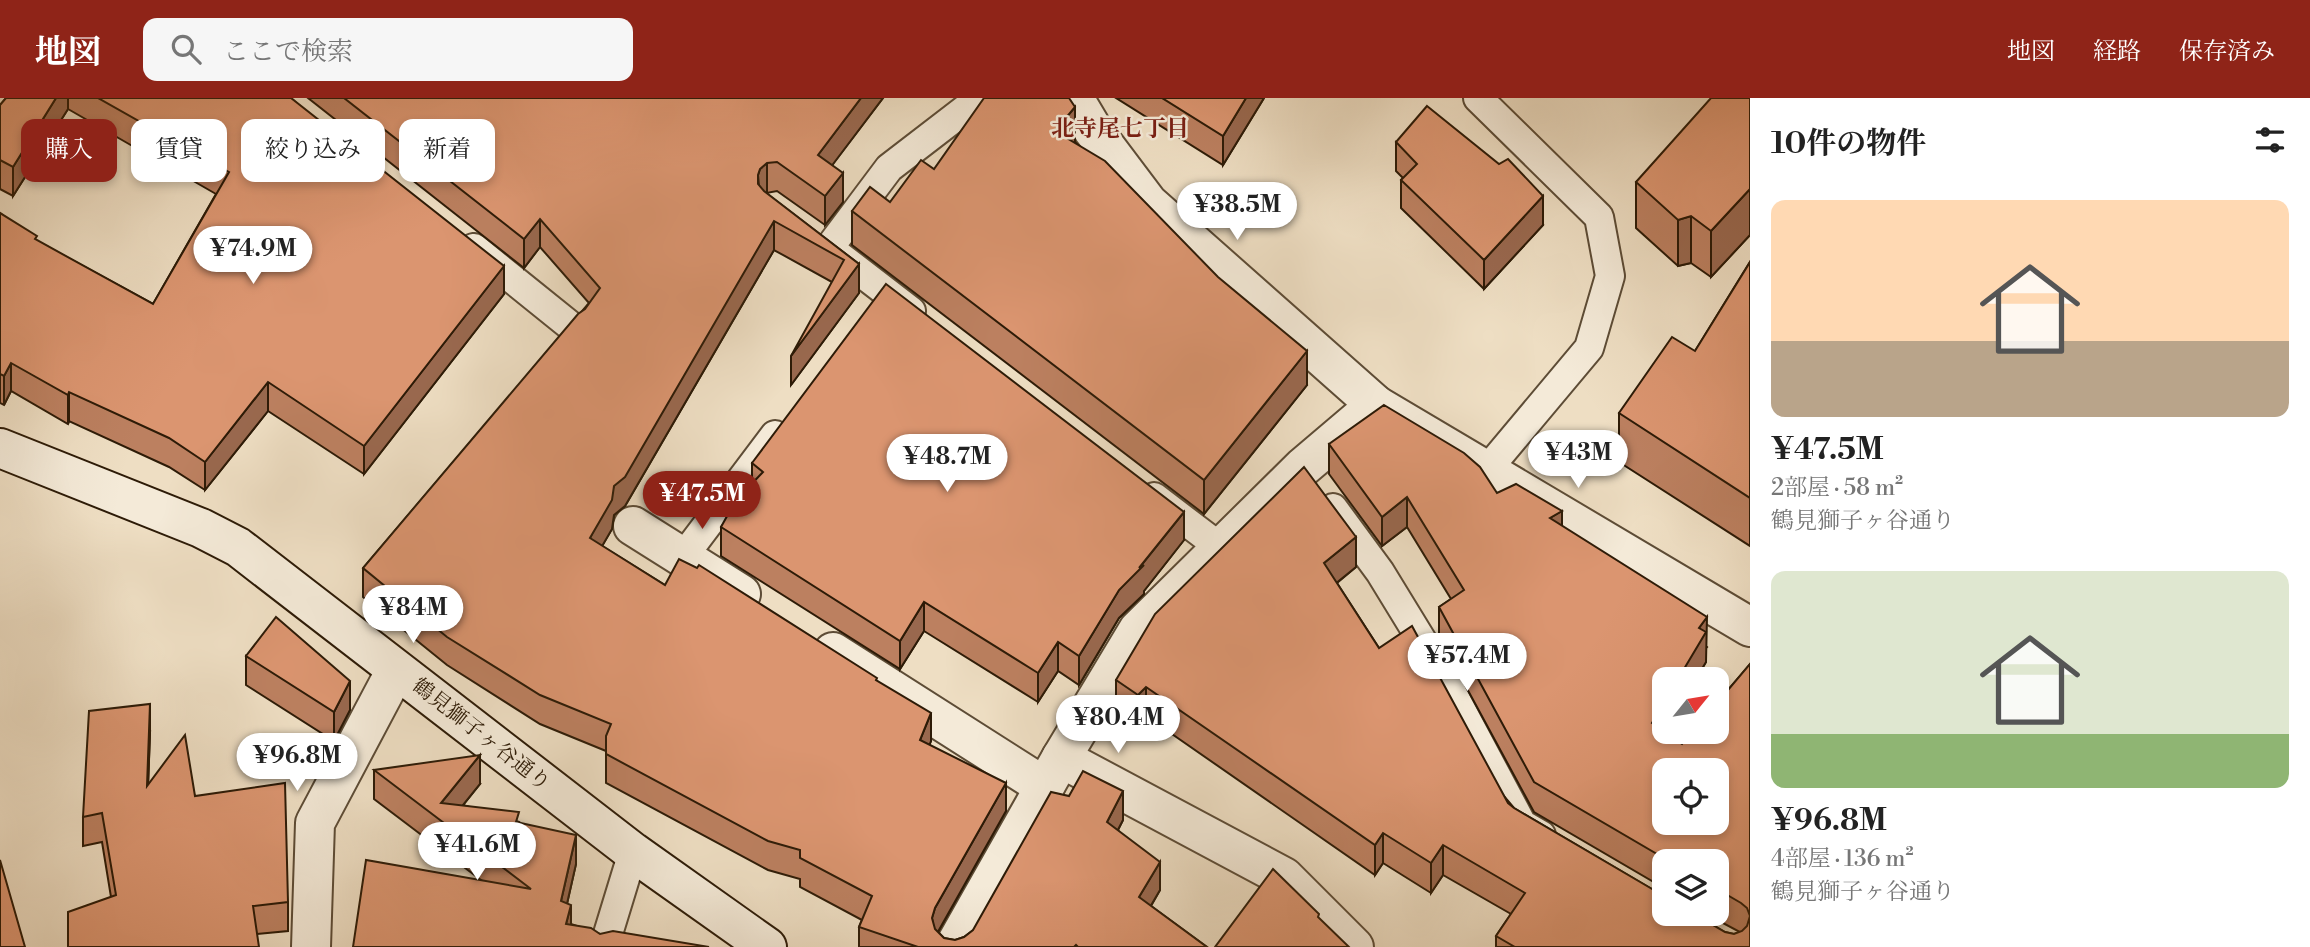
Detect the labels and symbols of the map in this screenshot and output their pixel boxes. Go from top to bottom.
district label: 北寺尾七丁目 [1051,115,1189,143]
pin: ¥38.5M [1180,183,1294,242]
pin: ¥74.9M [196,226,310,286]
pin: ¥43M [1537,430,1619,490]
pin: ¥48.7M [890,434,1004,494]
pin: ¥47.5M [645,472,759,531]
pin: ¥84M [372,586,454,645]
pin: ¥57.4M [1410,634,1524,693]
north arrow [1652,667,1729,744]
street label: 鶴見獅子ヶ谷通り [407,673,555,797]
pin: ¥80.4M [1061,696,1175,755]
pin: ¥96.8M [240,734,354,793]
pin: ¥41.6M [420,822,534,882]

